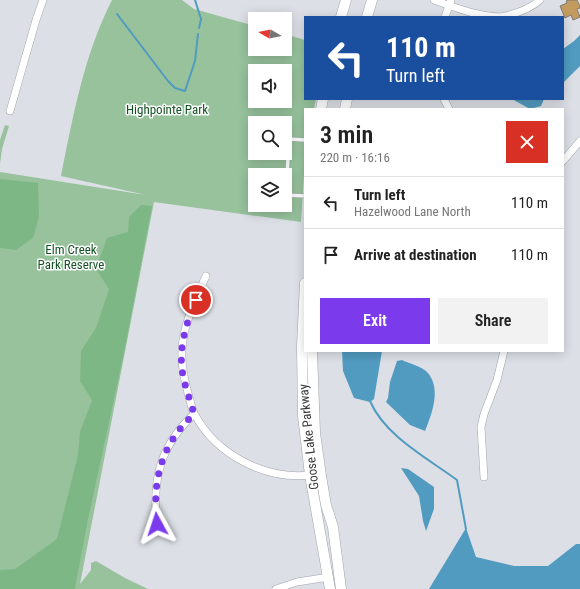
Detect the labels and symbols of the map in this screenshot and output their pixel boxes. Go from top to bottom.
north arrow [248,12,292,56]
park label: Highpointe Park [126,102,208,117]
park label: Elm Creek Park Reserve [38,242,104,272]
pin [179,283,213,317]
street label: Goose Lake Parkway [295,383,322,491]
position arrow [136,503,178,545]

